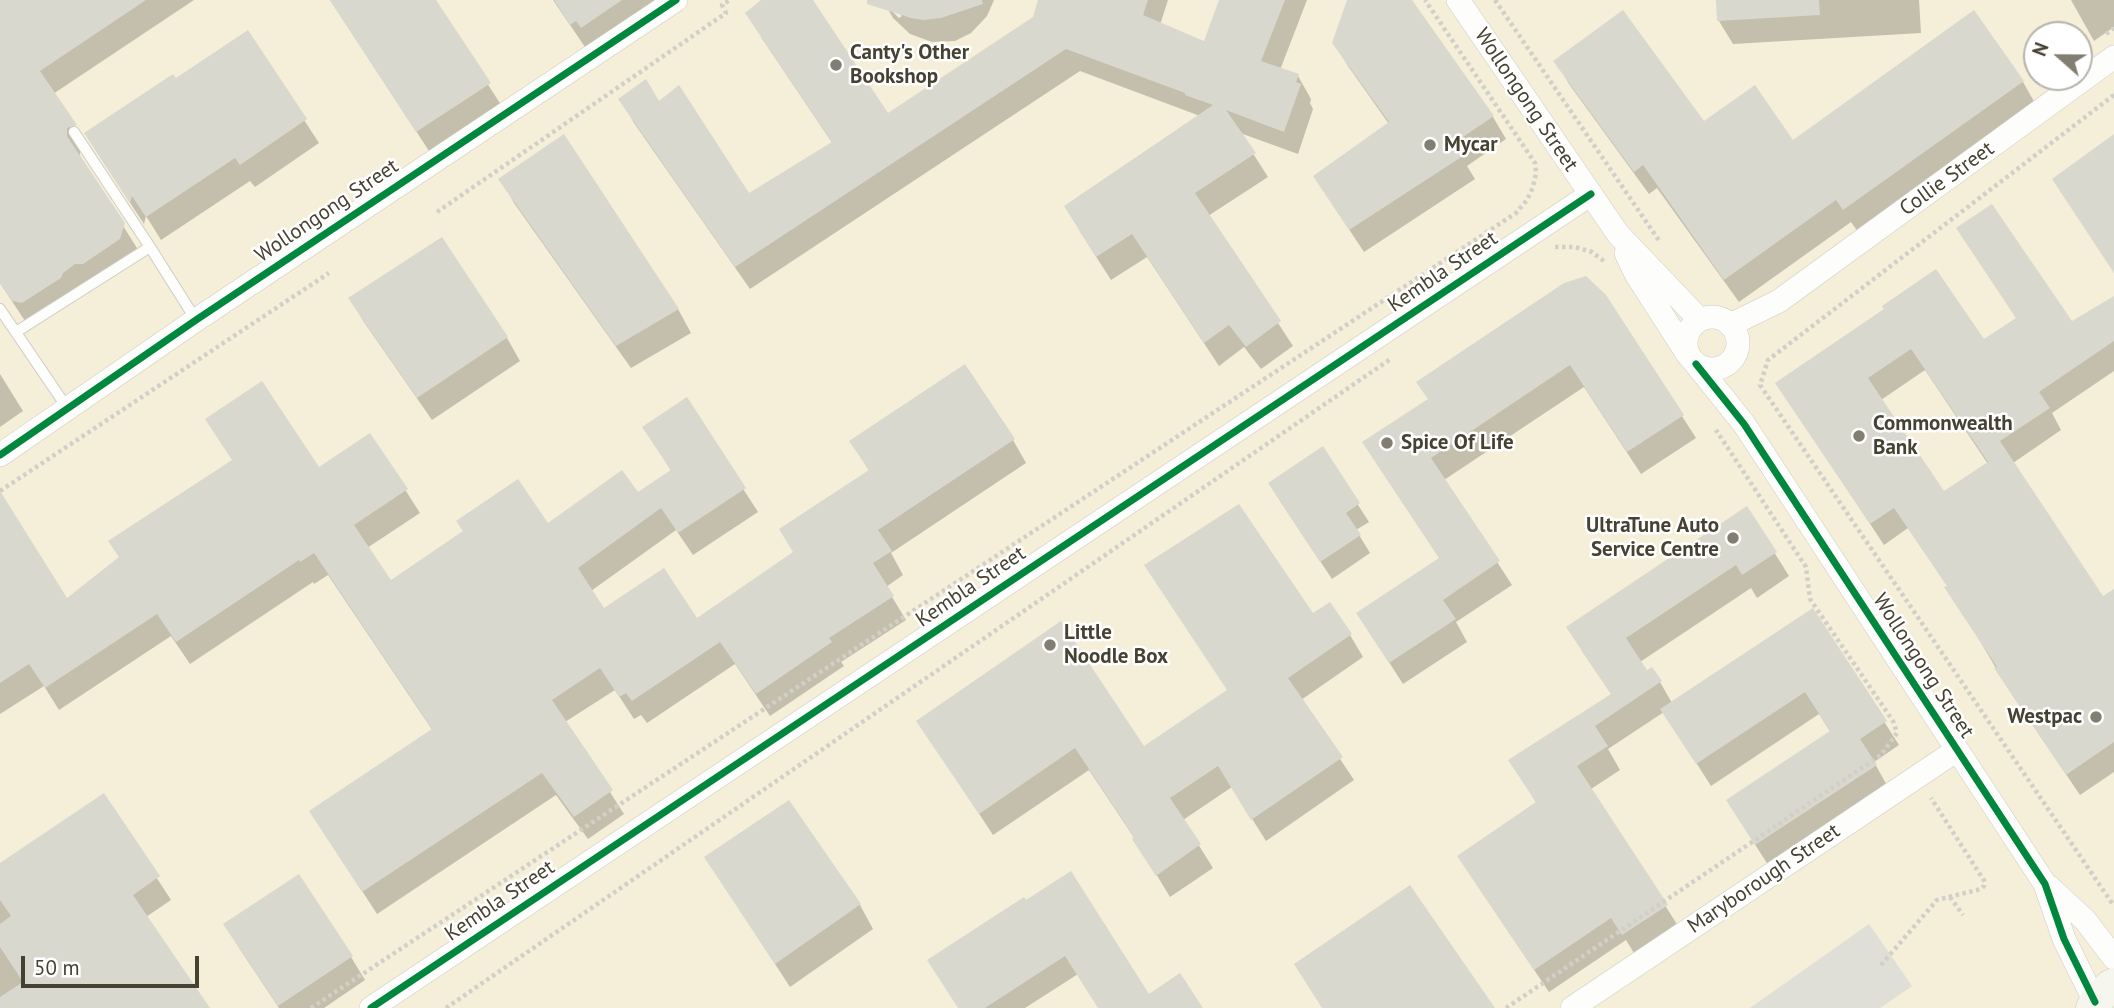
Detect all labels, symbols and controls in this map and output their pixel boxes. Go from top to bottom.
north arrow [2023,21,2093,91]
street label: Wollongong Street [1469,24,1583,176]
text: N [2027,39,2054,59]
place label: Canty's Other Bookshop [850,40,969,90]
marker: Canty's Other Bookshop [828,57,844,73]
place label: Mycar [1444,132,1498,158]
street label: Collie Street [1895,136,1999,222]
marker: Mycar [1422,137,1438,153]
street label: Wollongong Street [251,154,403,268]
street label: Kembla Street [1383,226,1503,318]
place label: Commonwealth Bank [1873,411,2013,461]
marker: Commonwealth Bank [1851,428,1867,444]
place label: Spice Of Life [1401,430,1514,456]
marker: Spice Of Life [1379,435,1395,451]
place label: UltraTune Auto Service Centre [1586,513,1719,563]
marker: UltraTune Auto Service Centre [1725,530,1741,546]
street label: Kembla Street [911,541,1031,633]
street label: Wollongong Street [1867,589,1979,743]
place label: Little Noodle Box [1064,620,1168,670]
marker: Little Noodle Box [1042,637,1058,653]
place label: Westpac [2007,704,2082,730]
marker: Westpac [2088,709,2104,725]
street label: Maryborough Street [1683,819,1845,939]
street label: Kembla Street [440,855,560,947]
scale bar [24,942,203,986]
text: 50 m [34,954,80,981]

